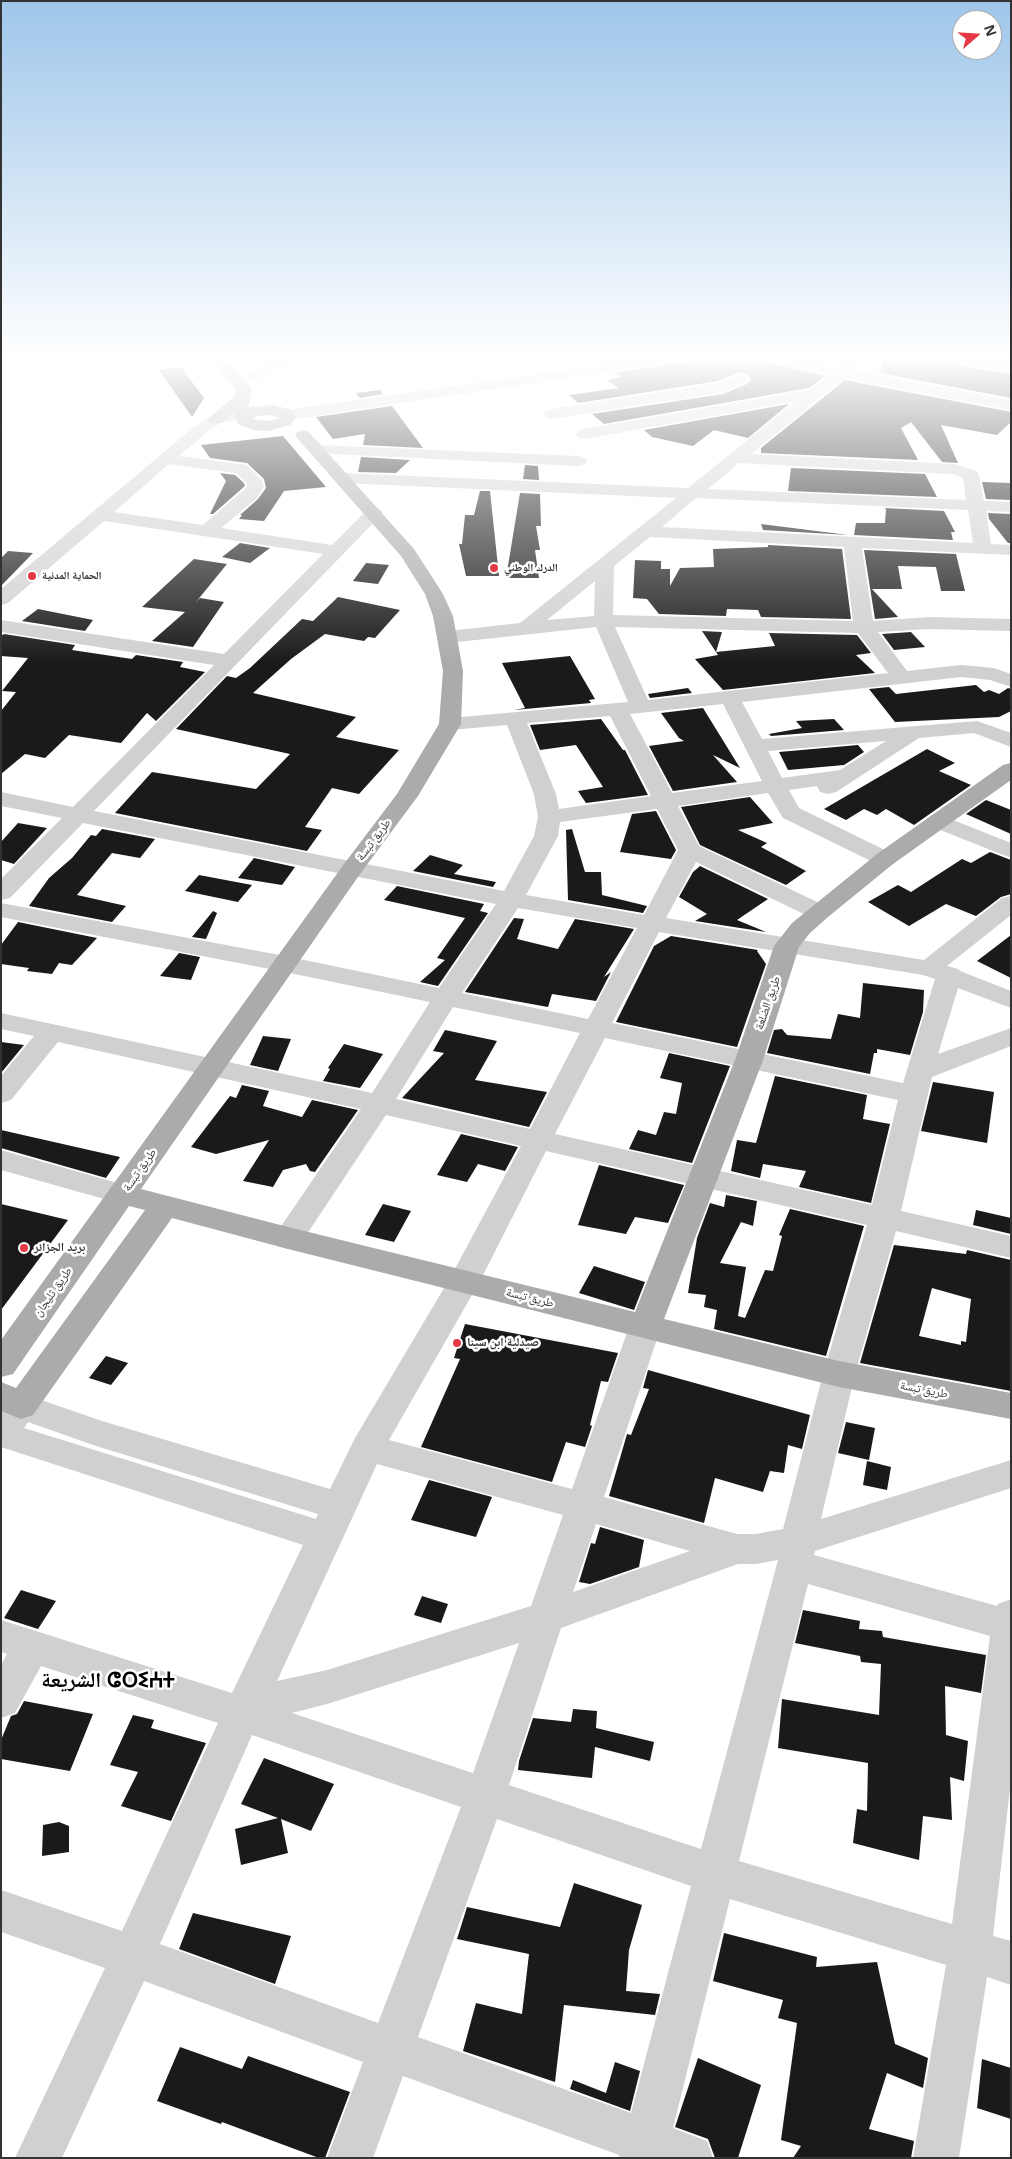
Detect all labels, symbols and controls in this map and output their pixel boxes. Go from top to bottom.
north arrow [952,10,1002,60]
text: N [980,22,1002,39]
place label: الدرك الوطني [504,561,558,575]
marker: الدرك الوطني [488,562,500,574]
place label: الحماية المدنية [42,569,102,583]
marker: الحماية المدنية [26,570,38,582]
street label: طريق تبسة [354,816,394,864]
street label: طريق الضلعة [752,974,784,1032]
street label: طريق تبسة [120,1146,160,1194]
place label: بريد الجزائر [34,1241,85,1255]
marker: بريد الجزائر [18,1242,30,1254]
street label: طريق ثليجان [31,1264,75,1320]
street label: طريق تبسة [505,1285,555,1311]
place label: صيدلية ابن سينا [467,1336,539,1350]
marker: صيدلية ابن سينا [451,1337,463,1349]
street label: طريق تبسة [899,1378,949,1402]
district label: الشريعة ⵛⵔⵉⵄⵜ [41,1668,175,1694]

